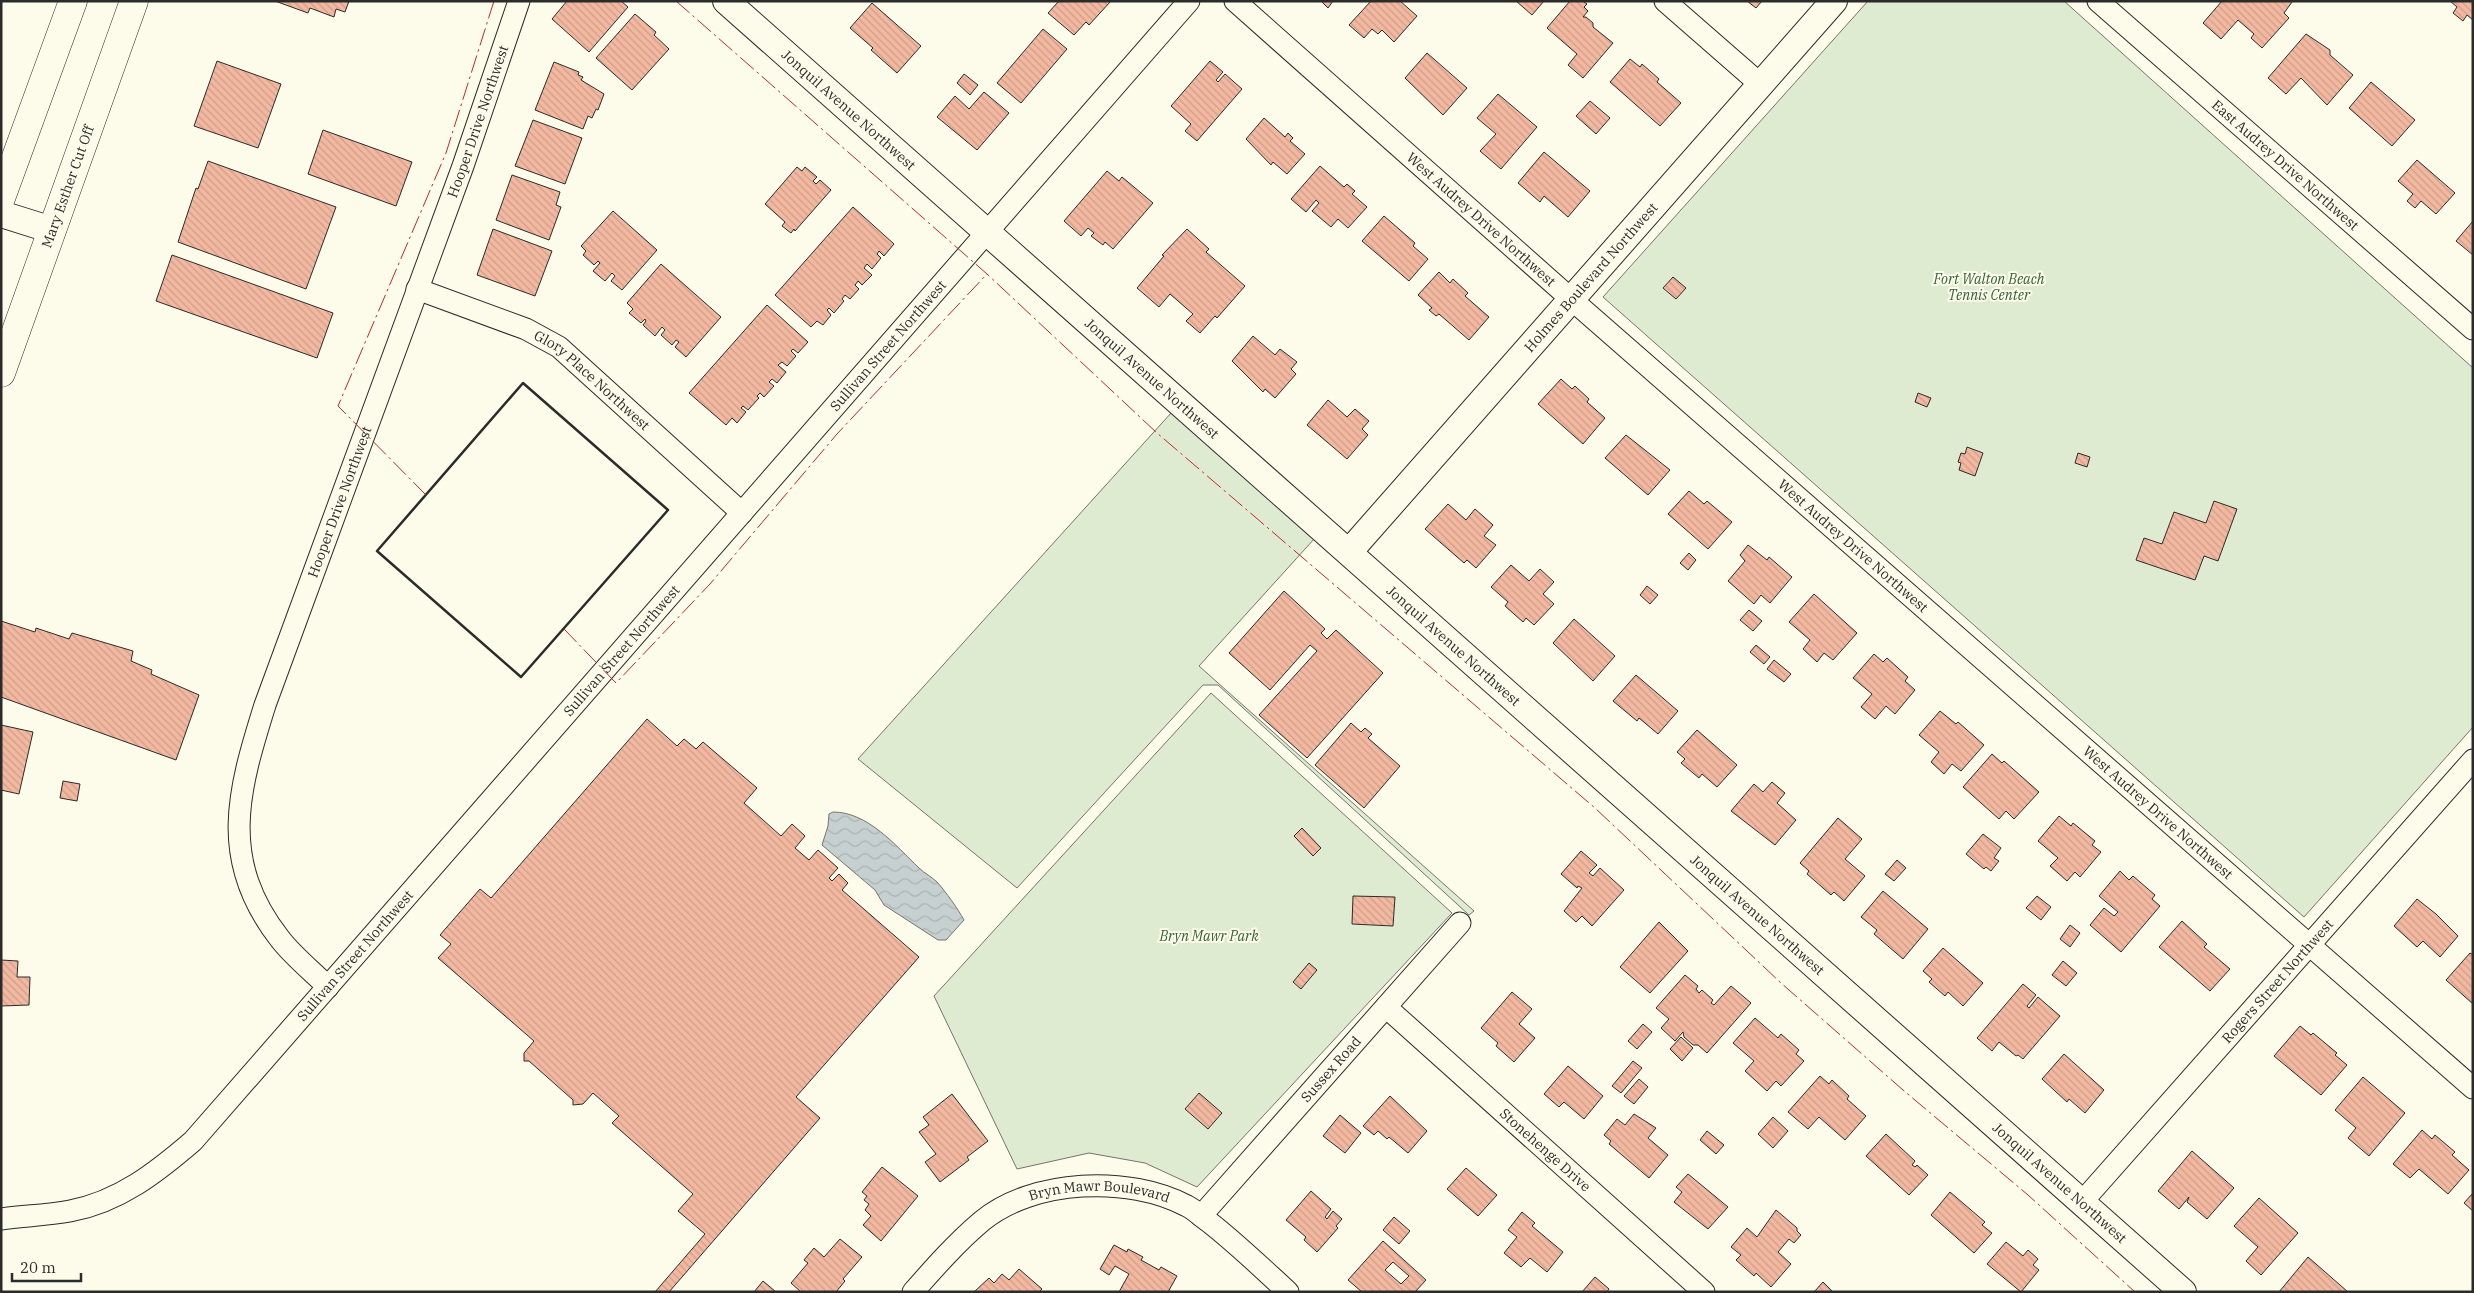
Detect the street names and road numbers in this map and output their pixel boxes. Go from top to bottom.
street label: Hooper Drive Northwest [443,43,512,200]
street label: Jonquil Avenue Northwest [778,46,920,174]
street label: East Audrey Drive Northwest [2208,96,2363,234]
street label: Mary Esther Cut Off [37,122,98,250]
street label: West Audrey Drive Northwest [1403,148,1560,290]
street label: Holmes Boulevard Northwest [1520,199,1661,356]
street label: Sullivan Street Northwest [826,276,950,415]
street label: Jonquil Avenue Northwest [1081,314,1223,443]
street label: Glory Place Northwest [531,326,654,434]
street label: Hooper Drive Northwest [304,424,376,580]
street label: West Audrey Drive Northwest [1774,475,1932,616]
street label: Sullivan Street Northwest [559,581,684,720]
street label: Jonquil Avenue Northwest [1383,581,1524,710]
street label: West Audrey Drive Northwest [2079,742,2237,883]
street label: Jonquil Avenue Northwest [1687,851,1828,979]
street label: Sullivan Street Northwest [293,886,417,1025]
street label: Rogers Street Northwest [2218,915,2337,1047]
street label: Sussex Road [1297,1032,1365,1106]
street label: Stonehenge Drive [1496,1104,1595,1195]
street label: Jonquil Avenue Northwest [1989,1119,2131,1247]
street label: Bryn Mawr Boulevard [1026,1177,1173,1207]

